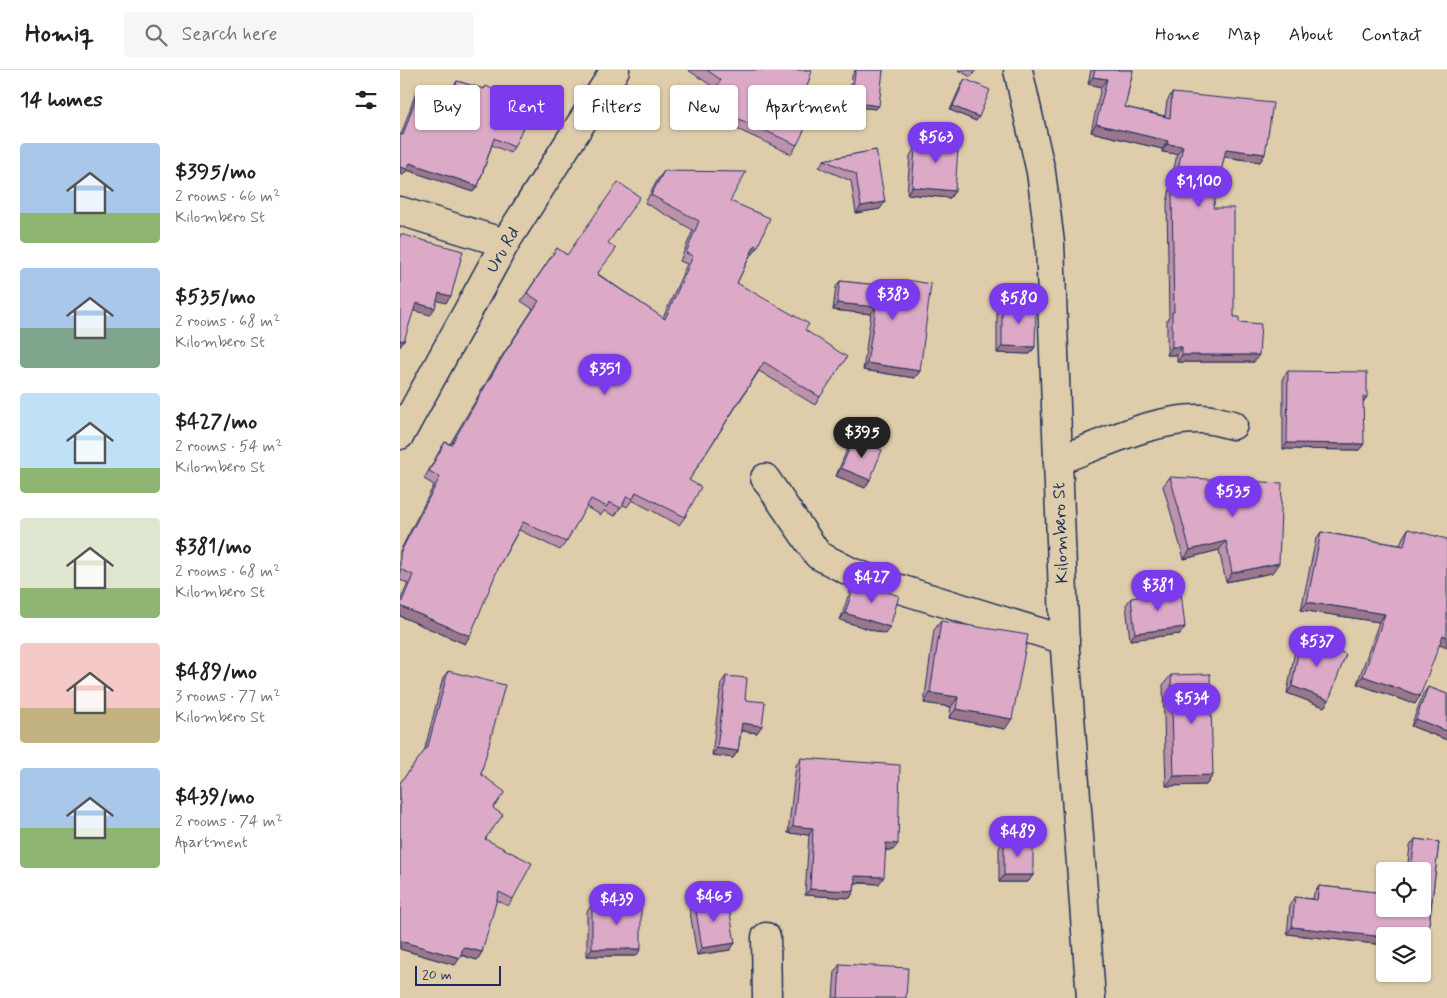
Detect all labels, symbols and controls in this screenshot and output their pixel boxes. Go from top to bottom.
search box [124,12,474,57]
text: Homiq [25,19,94,50]
icon: search [142,21,170,49]
text: Search here [182,22,277,47]
text: Home [1155,23,1200,47]
text: Map [1228,23,1261,47]
text: About [1289,23,1333,47]
text: Contact [1361,23,1422,47]
chip: Buy [415,85,480,130]
chip: Rent [490,85,564,130]
chip: Filters [574,85,660,130]
chip: New [670,85,738,130]
chip: Apartment [748,85,866,130]
text: 14 homes [20,86,103,114]
icon: filters [352,86,380,114]
pin: $563 [906,122,966,164]
text: $563 [919,127,953,148]
text: $395/mo [175,158,256,186]
icon: home [60,163,120,223]
pin: $1,100 [1158,166,1240,208]
text: $1,100 [1176,171,1222,192]
text: 2 rooms · 66 m² [175,186,280,207]
text: Kilombero St [175,207,265,228]
street label: Uru Rd [480,223,526,277]
pin: $383 [863,278,923,321]
pin: $580 [989,282,1049,325]
text: $535/mo [175,283,255,311]
text: $383 [877,284,909,305]
icon: home [60,288,120,348]
text: $580 [1000,288,1038,309]
text: 2 rooms · 68 m² [175,311,280,332]
text: Kilombero St [175,332,265,353]
pin: $351 [575,354,635,396]
text: $351 [589,359,621,380]
text: $427/mo [175,408,257,436]
icon: home [60,413,120,473]
pin: $395 [832,416,892,459]
text: $395 [844,422,880,443]
text: 2 rooms · 54 m² [175,436,282,457]
text: Kilombero St [175,457,265,478]
pin: $535 [1203,476,1263,518]
text: $535 [1216,481,1250,502]
street label: Kilombero St [1047,482,1075,584]
text: $381/mo [175,533,251,561]
icon: home [60,538,120,598]
text: 2 rooms · 68 m² [175,561,280,582]
pin: $427 [842,562,902,604]
text: $427 [854,567,890,588]
pin: $381 [1128,570,1188,612]
text: $381 [1142,575,1174,596]
text: Kilombero St [175,582,265,603]
pin: $537 [1287,626,1347,668]
text: $537 [1300,631,1334,652]
text: $489/mo [175,658,257,686]
icon: home [60,663,120,723]
pin: $534 [1162,682,1222,725]
text: 3 rooms · 77 m² [175,686,280,707]
text: $534 [1174,688,1210,709]
text: Kilombero St [175,707,265,728]
text: $439/mo [175,783,254,811]
icon: home [60,788,120,848]
text: 2 rooms · 74 m² [175,811,283,832]
pin: $489 [988,816,1048,858]
text: $489 [1000,821,1036,842]
text: Apartment [175,832,248,853]
map controls [1376,862,1431,982]
button: locate [1376,862,1431,917]
pin: $465 [684,880,744,923]
pin: $439 [587,884,647,926]
text: $465 [696,886,732,907]
text: $439 [600,889,634,910]
button: layers [1376,927,1431,982]
scale bar [415,963,501,986]
text: 20 m [422,966,452,984]

